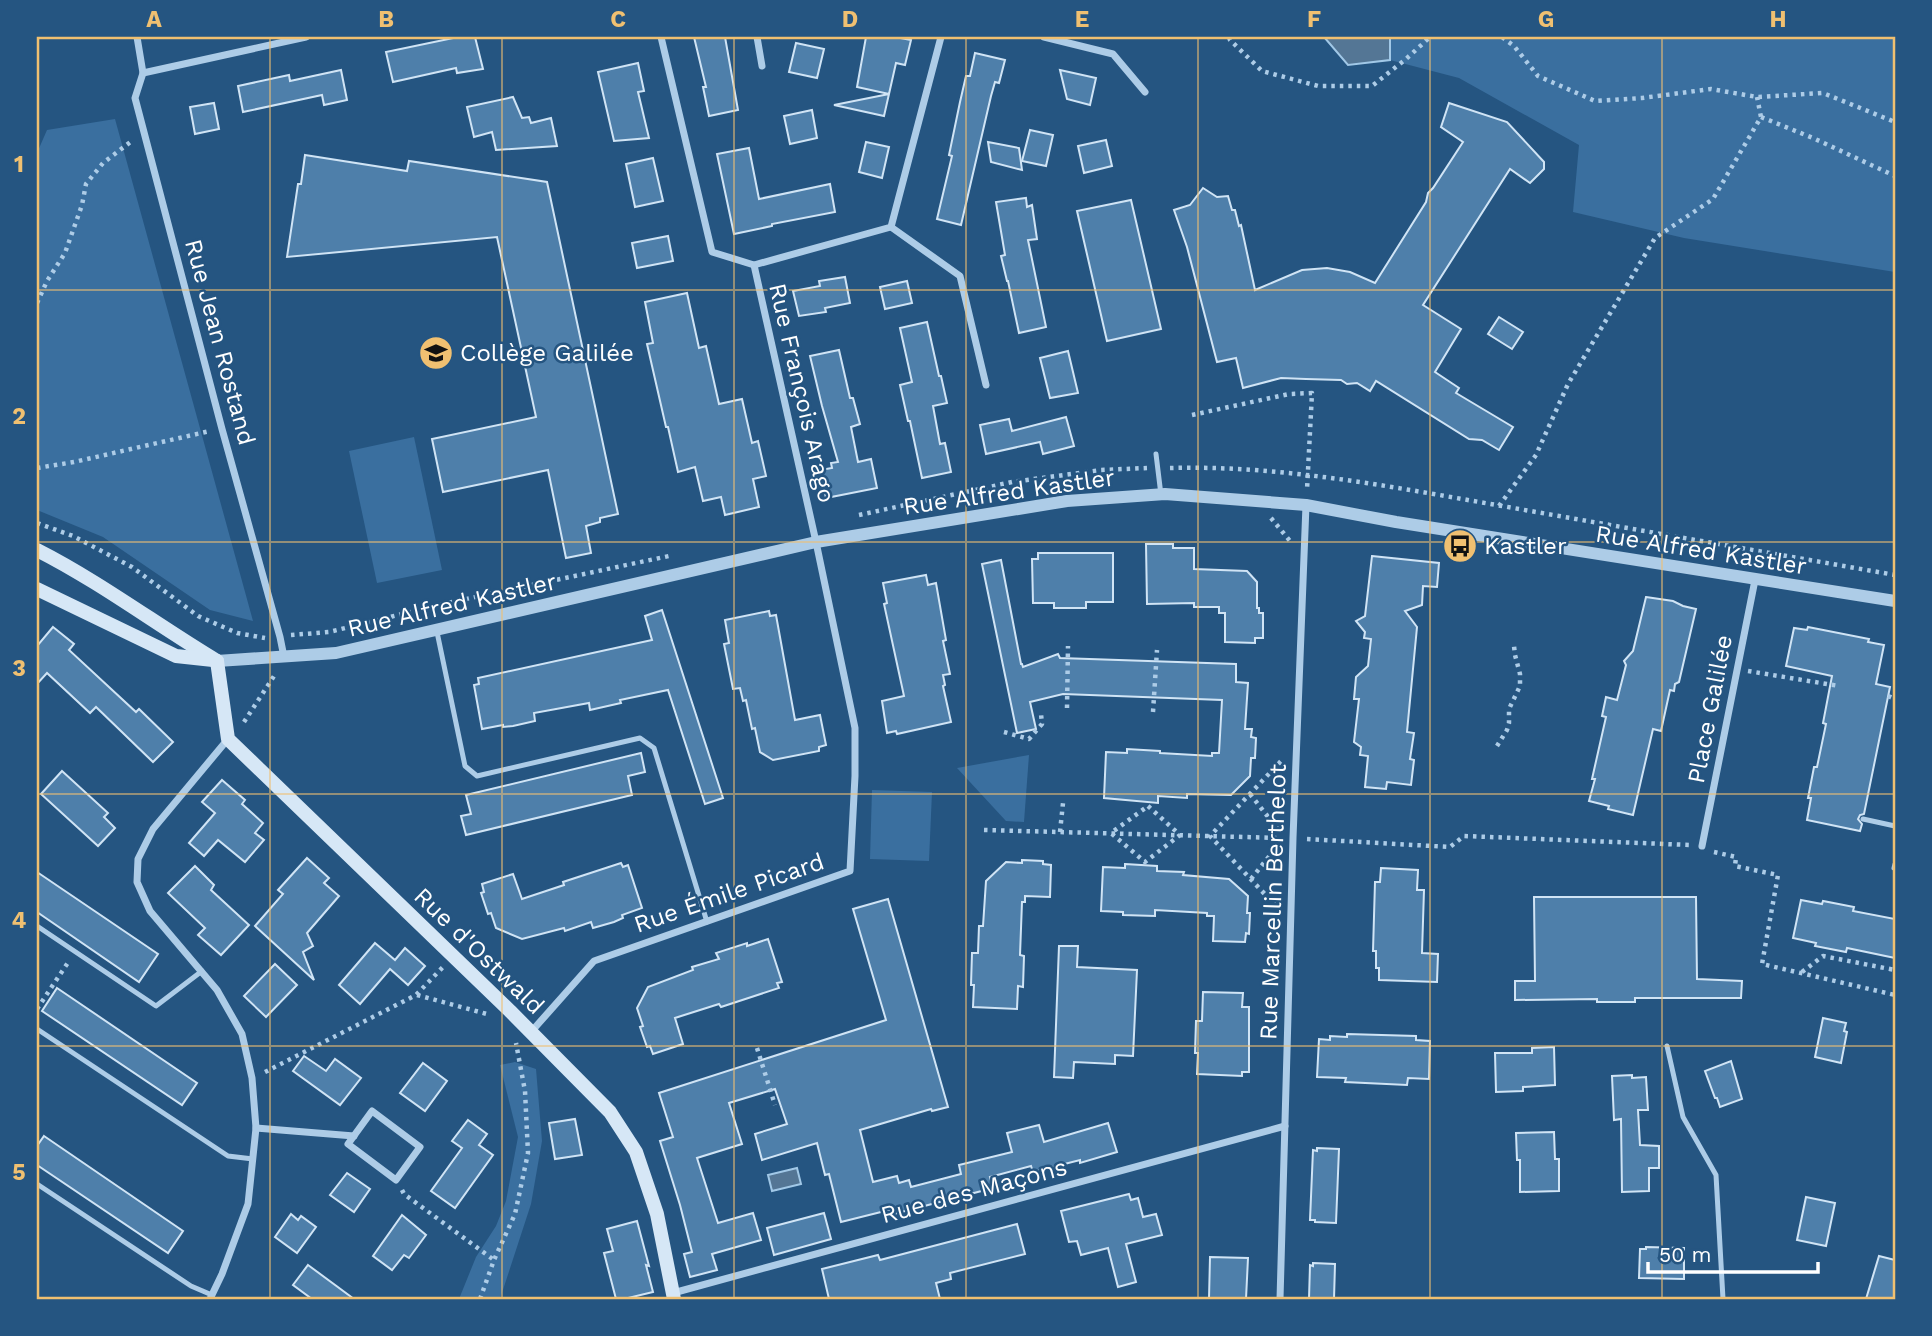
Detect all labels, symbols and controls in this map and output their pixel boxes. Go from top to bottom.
text: A [146,6,162,33]
text: B [378,6,394,33]
text: C [610,6,626,33]
text: D [842,6,858,33]
text: E [1075,6,1089,33]
text: F [1307,6,1321,33]
text: G [1538,6,1554,33]
text: H [1769,6,1787,33]
text: 1 [14,151,24,178]
street label: Rue Jean Rostand [179,236,261,448]
street label: Rue François Arago [763,281,841,505]
school or university icon: Collège Galilée [417,334,455,372]
place label: Collège Galilée [460,339,634,367]
text: 2 [12,403,26,430]
street label: Rue Alfred Kastler [901,463,1117,521]
street label: Rue Alfred Kastler [1593,519,1809,581]
bus stop icon: Kastler [1441,527,1479,565]
place label: Kastler [1484,532,1567,560]
street label: Rue Alfred Kastler [345,567,559,643]
street label: Place Galilée [1682,632,1738,786]
text: 3 [12,655,26,682]
street label: Rue Marcellin Berthelot [1254,763,1292,1041]
street label: Rue Émile Picard [630,847,828,939]
street label: Rue d'Ostwald [408,882,550,1020]
text: 4 [12,907,27,934]
street label: Rue des Maçons [878,1153,1070,1229]
text: 5 [12,1159,26,1186]
scale bar [1648,1231,1818,1275]
text: 50 m [1659,1242,1711,1267]

